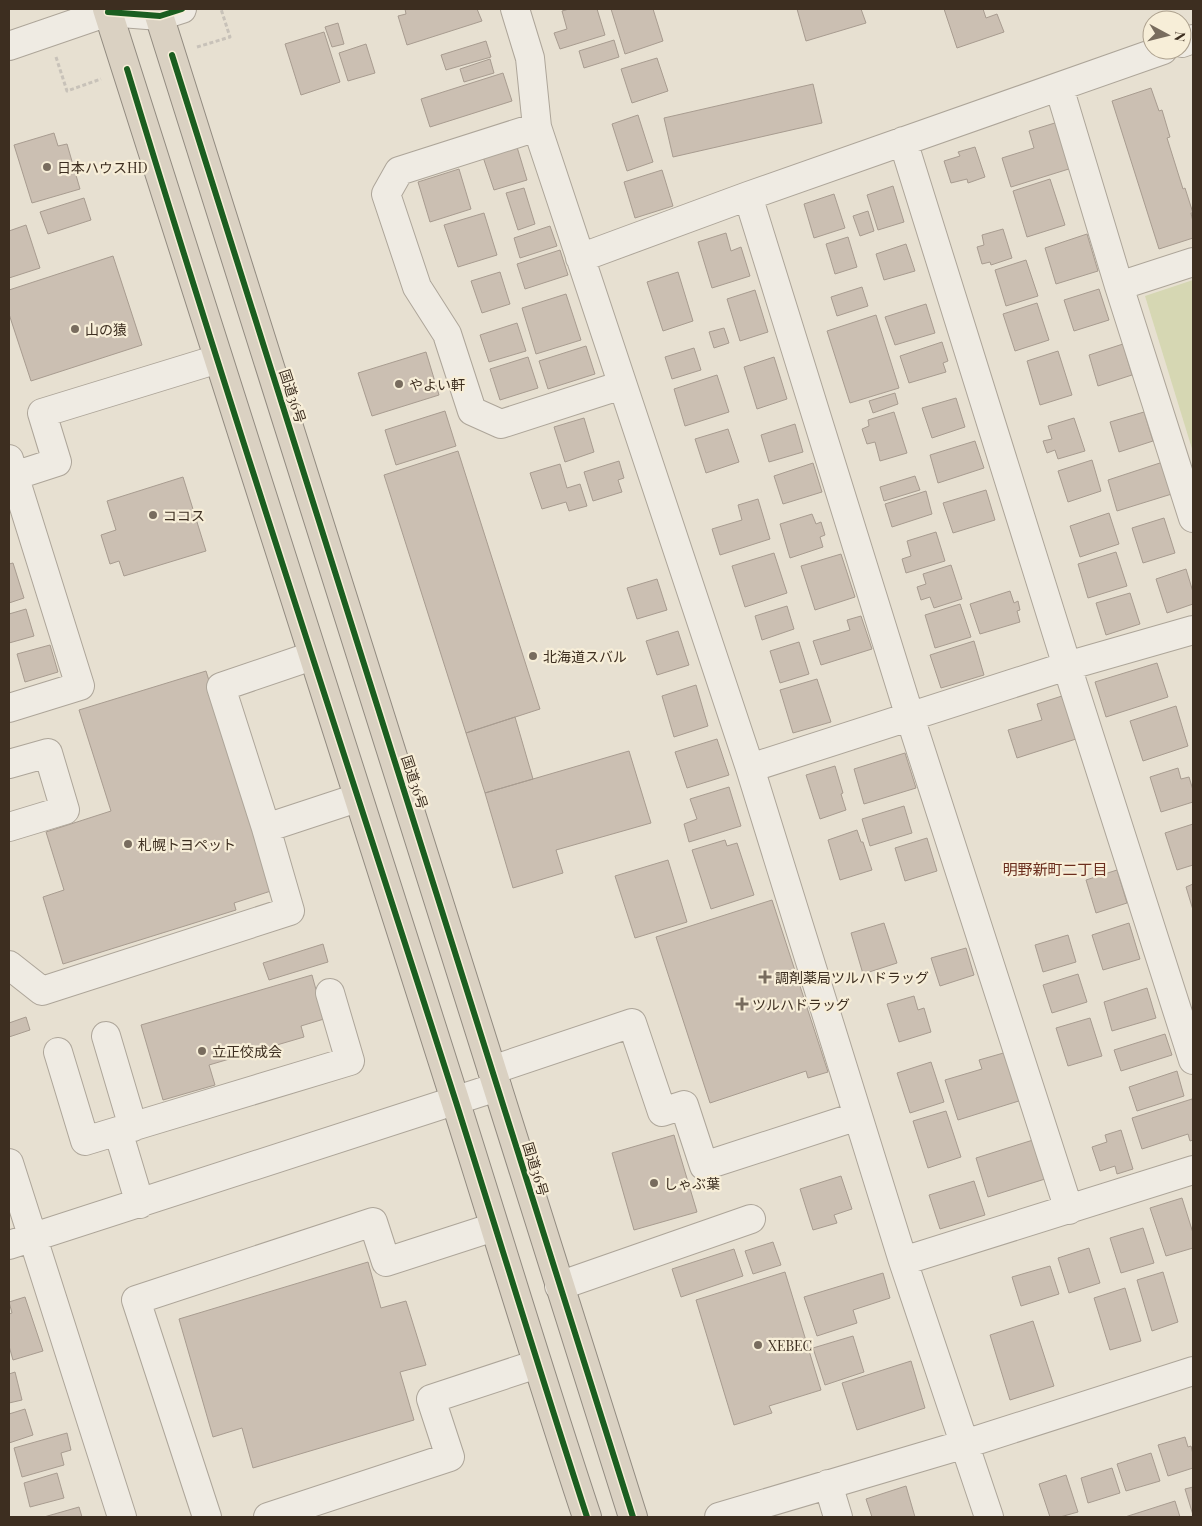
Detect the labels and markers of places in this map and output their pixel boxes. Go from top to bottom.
place label: 日本ハウスHD [57,158,148,177]
marker: 日本ハウスHD [41,161,53,173]
place label: 山の猿 [85,320,127,339]
marker: 山の猿 [69,323,81,335]
place label: やよい軒 [409,375,465,394]
marker: やよい軒 [393,378,405,390]
place label: ココス [163,506,205,525]
marker: ココス [147,509,159,521]
place label: 北海道スバル [543,647,627,666]
marker: 北海道スバル [527,650,539,662]
place label: 札幌トヨペット [138,835,236,854]
marker: 札幌トヨペット [122,838,134,850]
place label: 調剤薬局ツルハドラッグ [775,968,929,987]
marker: 調剤薬局ツルハドラッグ [759,971,771,983]
place label: ツルハドラッグ [752,995,850,1014]
marker: ツルハドラッグ [736,998,748,1010]
place label: 立正佼成会 [212,1042,282,1061]
marker: 立正佼成会 [196,1045,208,1057]
place label: しゃぶ葉 [664,1174,720,1193]
marker: しゃぶ葉 [648,1177,660,1189]
place label: XEBEC [768,1336,812,1355]
marker: XEBEC [752,1339,764,1351]

